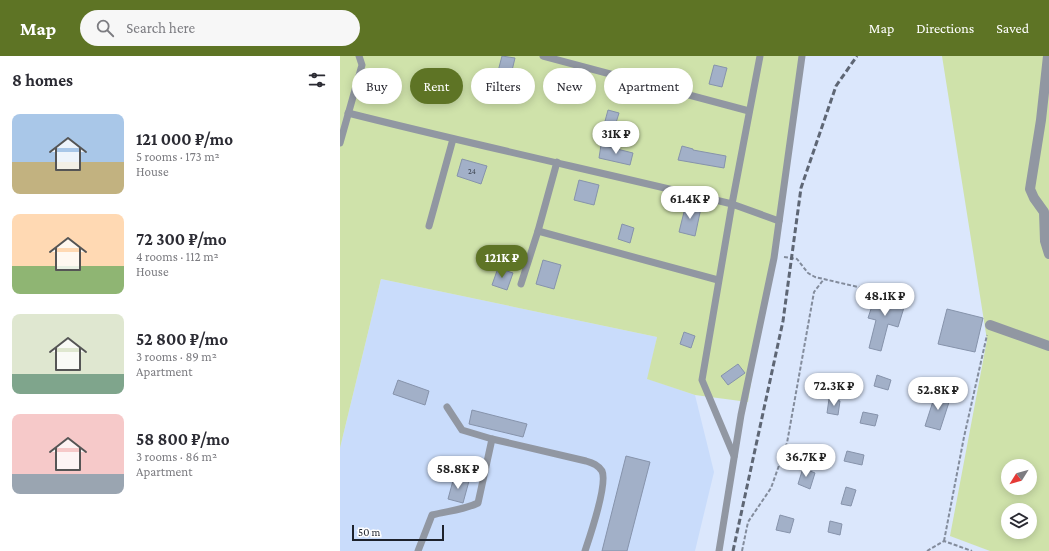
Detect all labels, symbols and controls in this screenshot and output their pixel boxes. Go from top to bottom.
search box [80,10,360,46]
icon: search [94,17,116,39]
text: Map [20,18,56,39]
text: Search here [126,20,195,36]
text: Map [869,20,894,36]
text: Directions [916,20,974,36]
text: Saved [996,20,1029,36]
chip: Buy [352,68,402,104]
chip: Rent [410,68,463,104]
chip: Filters [471,68,535,104]
chip: New [543,68,596,104]
chip: Apartment [604,68,693,104]
icon: filters [306,69,328,91]
text: 8 homes [12,71,73,90]
pin: 31K ₽ [588,121,644,155]
text: 31K ₽ [601,126,631,141]
icon: home [44,130,92,178]
text: 121 000 ₽/mo [136,130,233,149]
text: 5 rooms · 173 m² [136,149,220,164]
text: House [136,164,169,179]
house number: 24 [468,167,476,176]
pin: 61.4K ₽ [653,186,727,220]
text: 61.4K ₽ [670,191,710,206]
icon: home [44,230,92,278]
text: 72 300 ₽/mo [136,230,227,249]
pin: 121K ₽ [469,245,535,279]
text: 4 rooms · 112 m² [136,249,219,264]
text: 121K ₽ [485,250,519,265]
text: House [136,264,169,279]
pin: 48.1K ₽ [848,283,922,317]
text: 48.1K ₽ [864,288,906,303]
icon: home [44,330,92,378]
text: 52 800 ₽/mo [136,330,228,349]
text: 3 rooms · 89 m² [136,349,217,364]
text: Apartment [136,364,193,379]
pin: 72.3K ₽ [797,373,871,407]
pin: 52.8K ₽ [901,377,975,411]
text: 72.3K ₽ [814,378,854,393]
text: 52.8K ₽ [917,382,959,397]
icon: home [44,430,92,478]
text: 58 800 ₽/mo [136,430,229,449]
pin: 36.7K ₽ [769,444,843,478]
text: 3 rooms · 86 m² [136,449,217,464]
text: 36.7K ₽ [786,449,826,464]
pin: 58.8K ₽ [421,456,495,490]
north arrow [1001,459,1037,495]
map controls [1001,459,1037,539]
text: 58.8K ₽ [436,461,480,476]
text: Apartment [136,464,193,479]
button: layers [1001,503,1037,539]
scale bar [352,523,444,542]
text: 50 m [358,526,380,538]

